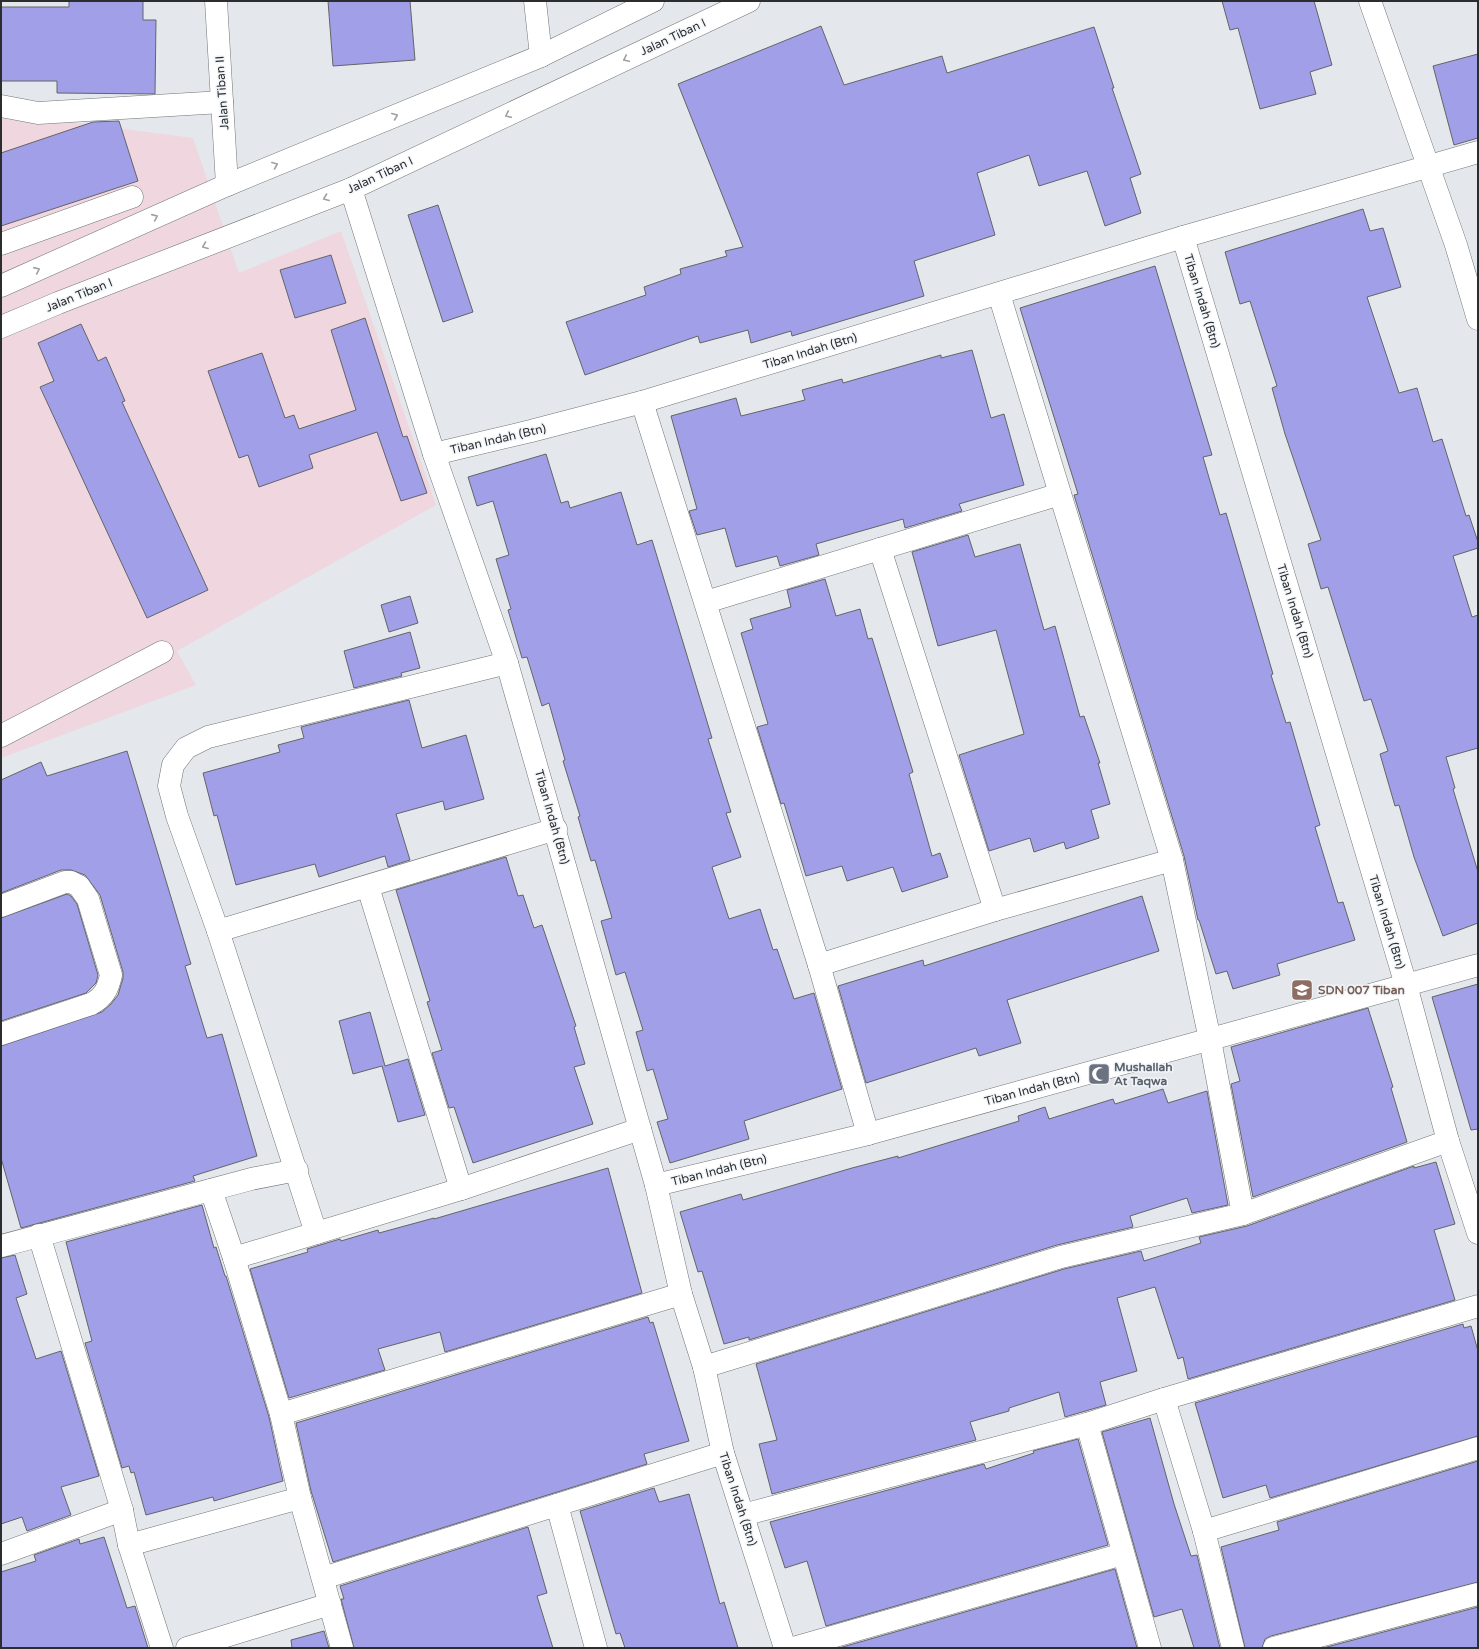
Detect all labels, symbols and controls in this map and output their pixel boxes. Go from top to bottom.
street label: Jalan Tiban I [638,16,708,58]
one-way arrow [622,54,630,62]
street label: Jalan Tiban II [212,55,232,131]
one-way arrow [505,110,512,118]
one-way arrow [391,113,398,121]
street label: Jalan Tiban I [345,154,415,196]
one-way arrow [271,162,278,170]
one-way arrow [323,194,330,202]
one-way arrow [151,214,159,222]
one-way arrow [202,241,209,249]
street label: Tiban Indah (Btn) [1181,252,1223,350]
one-way arrow [32,267,40,275]
street label: Jalan Tiban I [44,275,114,315]
street label: Tiban Indah (Btn) [761,330,859,372]
street label: Tiban Indah (Btn) [449,421,547,457]
street label: Tiban Indah (Btn) [1274,562,1316,660]
street label: Tiban Indah (Btn) [532,768,572,866]
street label: Tiban Indah (Btn) [1366,873,1408,971]
school or university icon: SDN 007 Tiban [1289,977,1315,1003]
place label: SDN 007 Tiban [1318,983,1405,997]
place label: Mushallah At Taqwa [1114,1060,1173,1089]
mosque icon: Mushallah At Taqwa [1086,1061,1112,1087]
street label: Tiban Indah (Btn) [983,1070,1081,1108]
street label: Tiban Indah (Btn) [670,1151,768,1189]
street label: Tiban Indah (Btn) [716,1450,760,1548]

